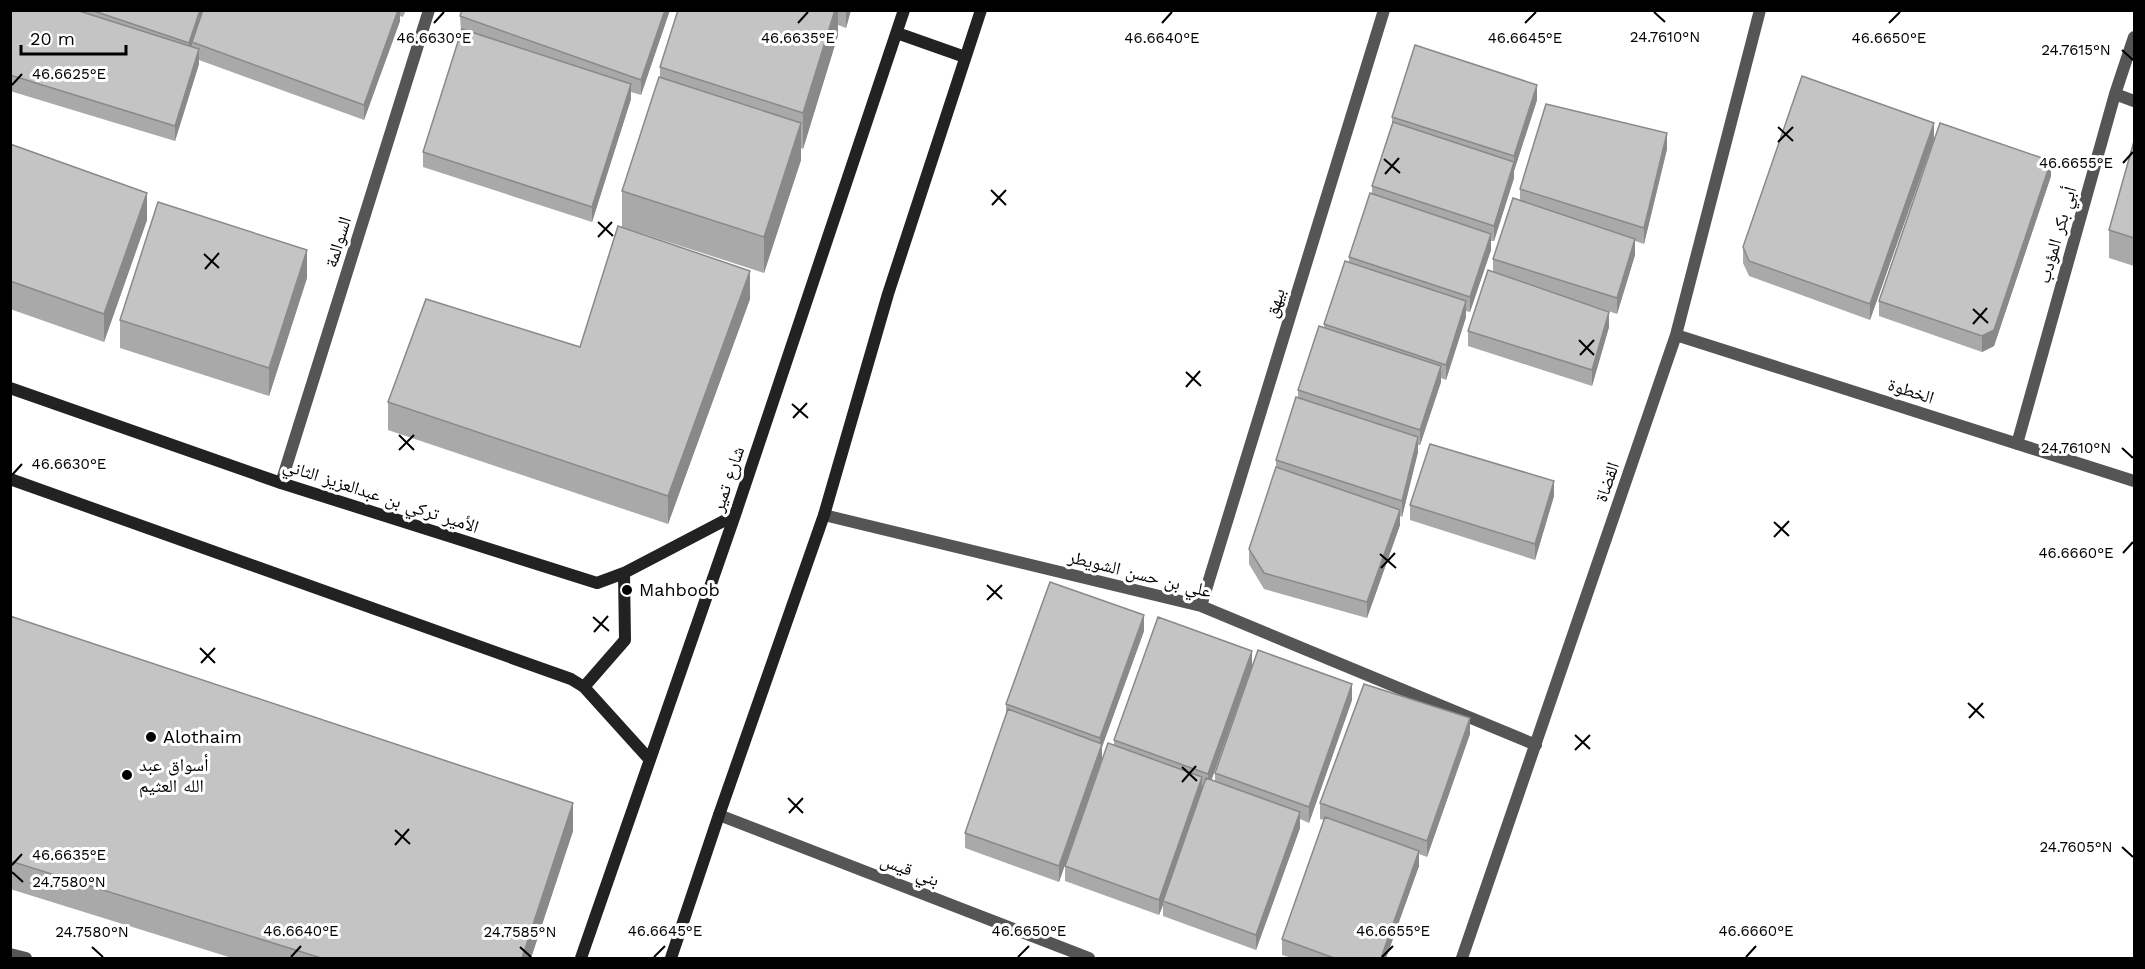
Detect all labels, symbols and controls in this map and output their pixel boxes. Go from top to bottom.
scale bar [21,18,126,56]
text: 20 m [30,28,75,49]
text: 24.7610°N [1630,28,1700,46]
text: 46.6630°E [397,29,471,47]
text: 46.6635°E [761,29,835,47]
text: 46.6640°E [1124,29,1200,47]
text: 46.6645°E [1488,29,1562,47]
text: 46.6650°E [1852,29,1926,47]
text: 24.7615°N [2041,41,2111,59]
text: 46.6625°E [32,65,106,83]
text: 46.6655°E [2039,154,2113,172]
street label: أبي بكر المؤدب [2033,184,2085,287]
street label: السوالمة [320,214,355,270]
street label: بيهق [1260,285,1290,320]
street label: الخطوة [1885,373,1937,408]
text: 24.7610°N [2041,439,2111,457]
street label: شارع تمير [706,443,749,516]
street label: الأمير تركي بن عبدالعزيز الثاني [279,454,482,541]
text: 46.6630°E [32,455,106,473]
street label: القضاة [1590,459,1623,505]
text: 46.6660°E [2038,544,2114,562]
street label: علي بن حسن الشويطر [1064,545,1214,606]
place label: Mahboob [639,579,720,600]
marker: Mahboob [620,583,634,597]
place label: Alothaim [163,726,242,747]
marker: Alothaim [144,730,158,744]
place label: أسواق عبد الله العثيم [139,754,209,798]
marker: أسواق عبد الله العثيم [120,768,134,782]
text: 24.7605°N [2039,838,2113,856]
text: 46.6635°E [32,846,106,864]
street label: بني قيس [876,849,942,895]
text: 24.7580°N [32,873,106,891]
text: 46.6640°E [263,922,339,940]
text: 46.6645°E [628,922,702,940]
text: 46.6650°E [992,922,1066,940]
text: 46.6655°E [1356,922,1430,940]
text: 46.6660°E [1718,922,1794,940]
text: 24.7580°N [55,923,129,941]
text: 24.7585°N [483,923,557,941]

